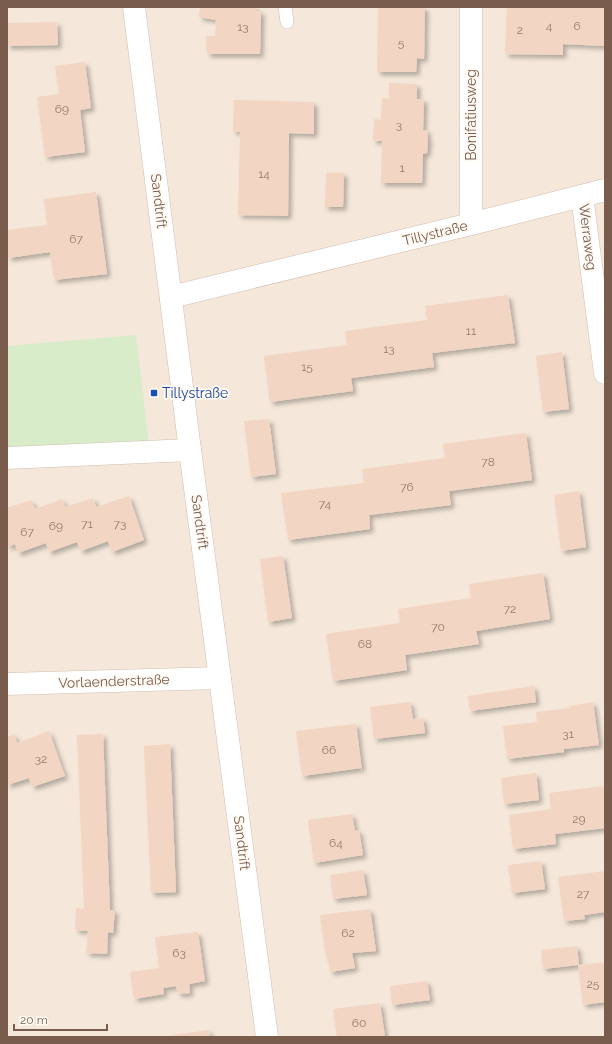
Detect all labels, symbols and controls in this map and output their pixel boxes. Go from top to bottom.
house number: 4 [546,19,553,33]
house number: 6 [573,19,581,33]
house number: 13 [237,20,249,34]
house number: 2 [517,23,523,37]
house number: 5 [398,36,405,50]
street label: Bonifatiusweg [463,69,479,161]
house number: 69 [55,102,69,116]
house number: 3 [396,118,402,132]
house number: 1 [399,161,405,175]
house number: 14 [258,167,270,181]
street label: Sandtrift [148,173,170,230]
street label: Werraweg [576,203,600,271]
street label: Tillystraße [401,217,469,249]
house number: 67 [69,232,83,246]
house number: 11 [466,324,476,338]
house number: 13 [383,342,395,356]
house number: 15 [301,360,313,374]
place label: Tillystraße [162,385,228,401]
marker: Tillystraße [149,388,159,398]
house number: 78 [481,455,495,469]
house number: 76 [400,480,414,494]
street label: Sandtrift [188,494,212,551]
house number: 74 [319,497,332,511]
house number: 71 [81,517,93,531]
house number: 73 [114,517,126,531]
house number: 69 [49,519,63,533]
house number: 67 [20,525,34,539]
house number: 72 [504,602,516,616]
house number: 70 [431,620,445,634]
house number: 68 [358,637,372,651]
street label: Vorlaenderstraße [58,671,170,691]
house number: 31 [562,727,574,741]
house number: 66 [322,743,336,757]
house number: 32 [35,752,47,766]
house number: 29 [572,812,586,826]
street label: Sandtrift [231,815,253,872]
house number: 64 [329,836,343,850]
house number: 27 [577,887,590,901]
house number: 62 [341,926,355,940]
house number: 63 [172,946,186,960]
house number: 25 [587,977,600,991]
scale bar [14,1006,107,1032]
text: 20 m [20,1013,48,1027]
house number: 60 [352,1016,366,1030]

